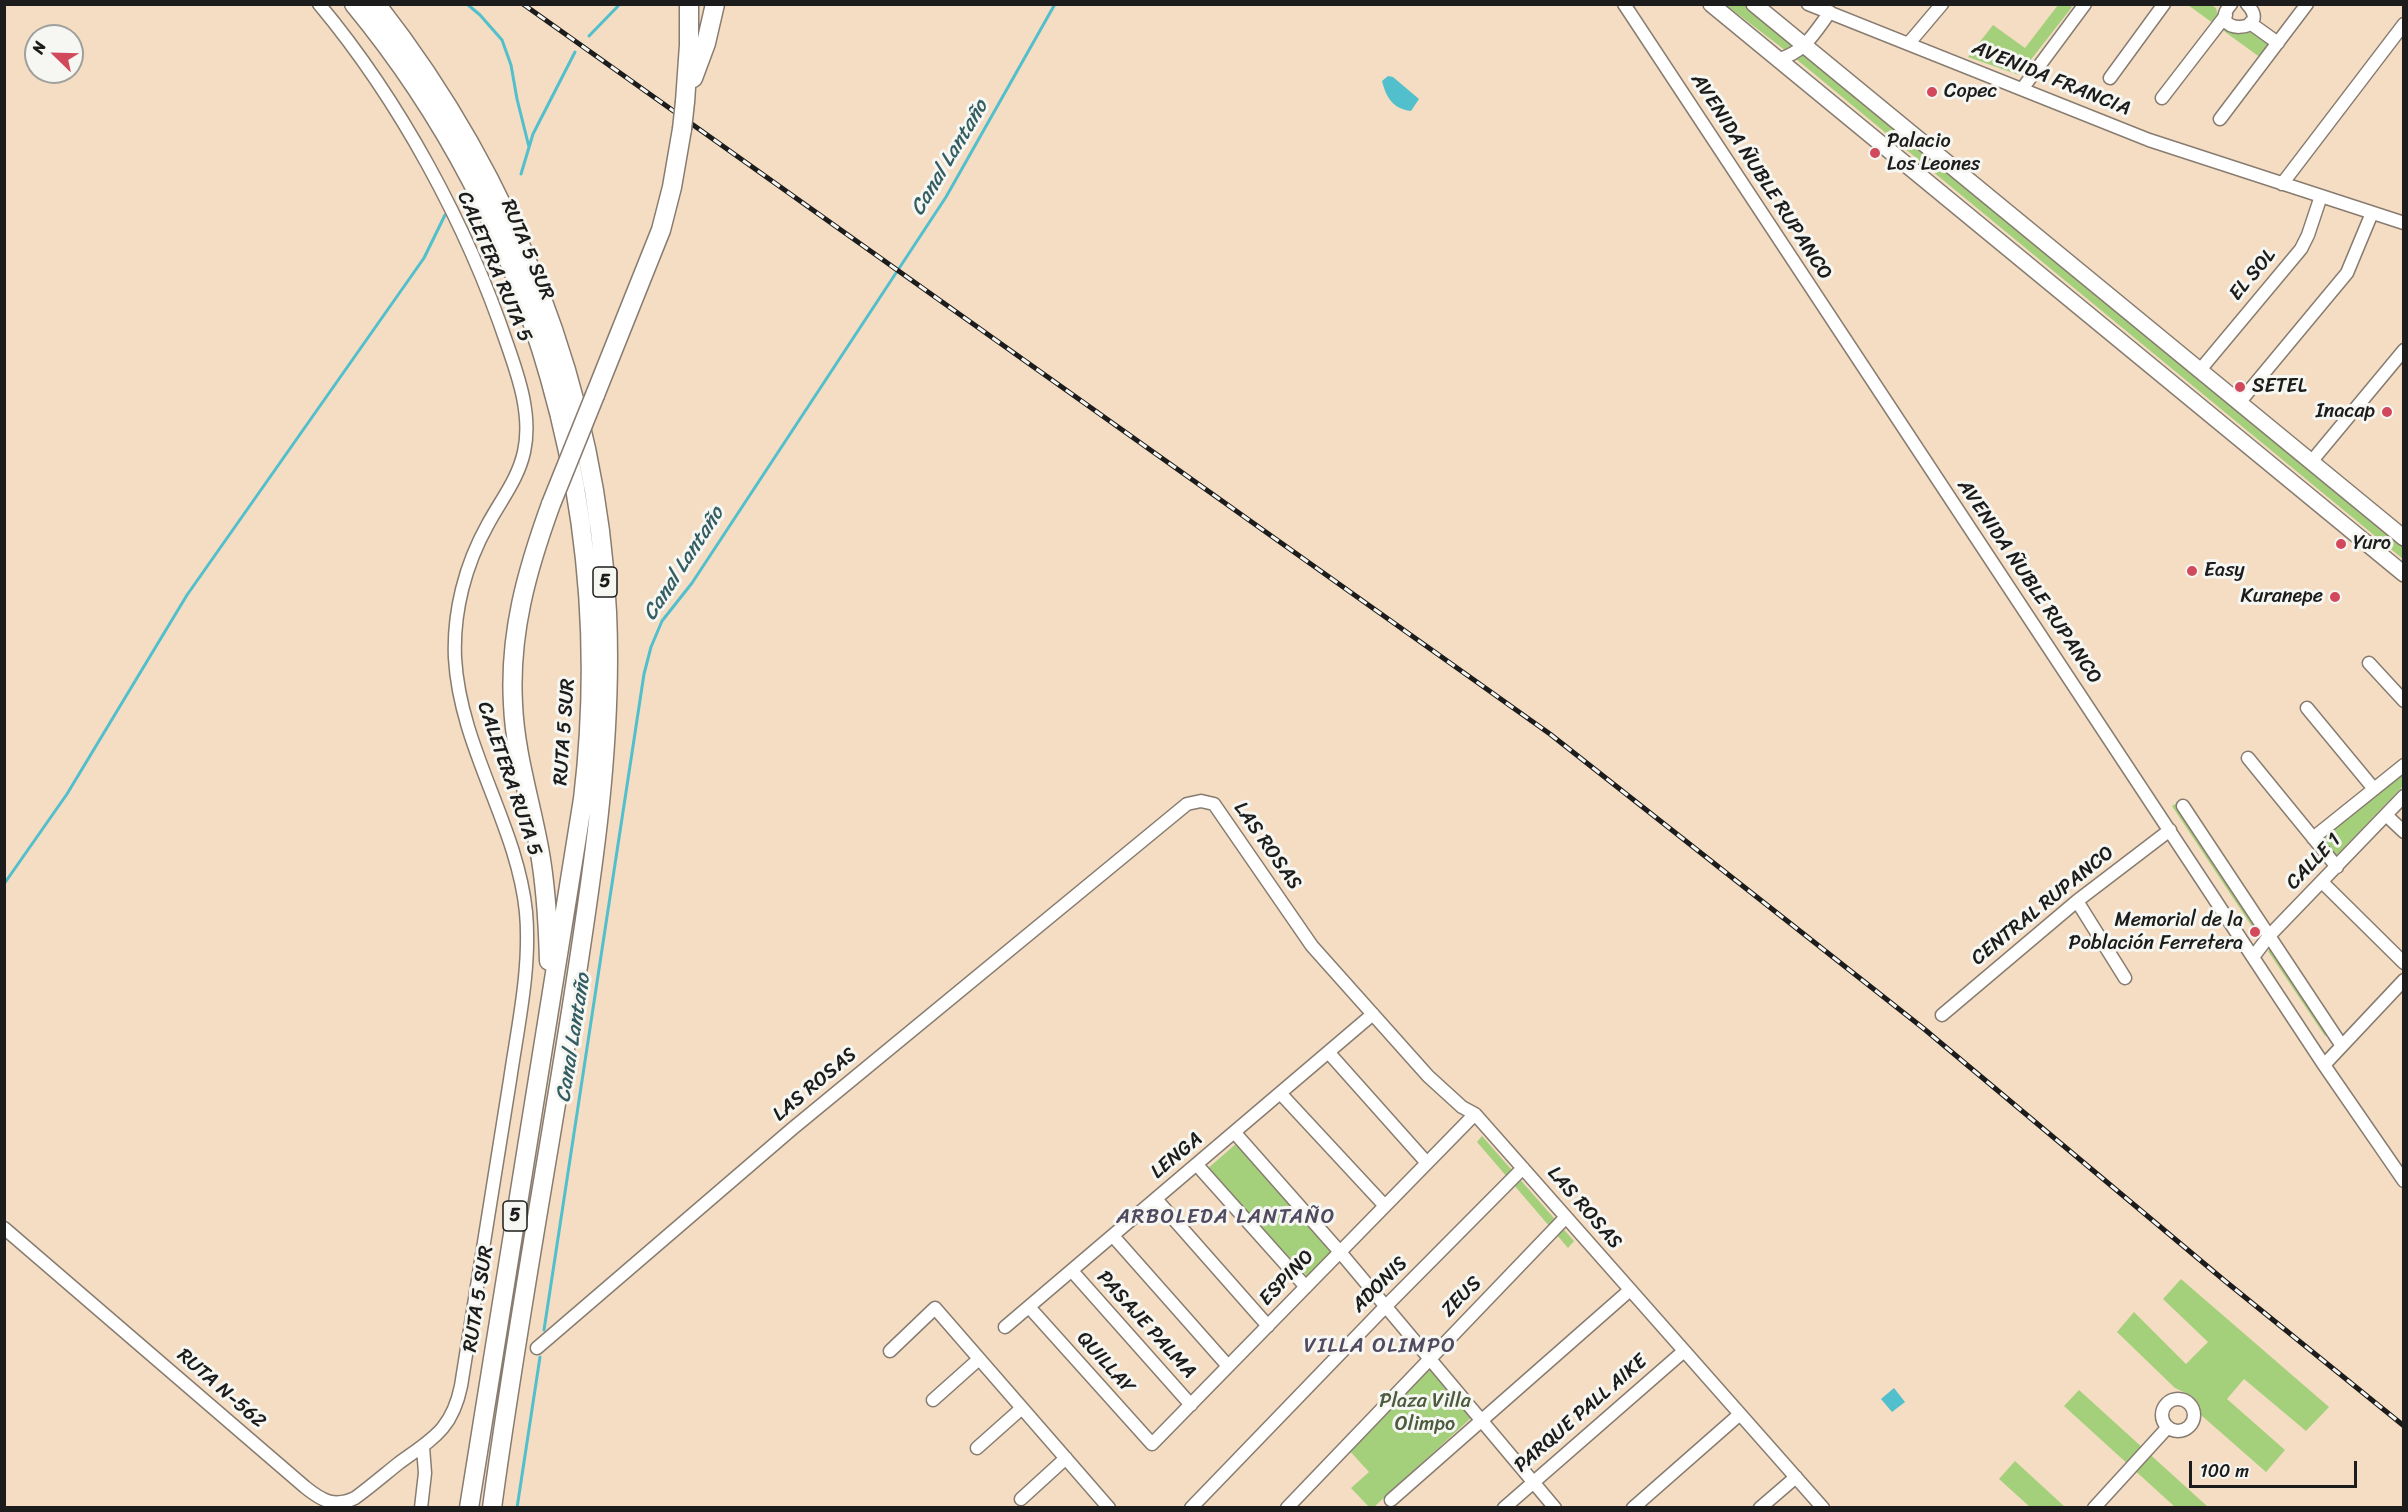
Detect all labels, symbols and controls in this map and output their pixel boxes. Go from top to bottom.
north arrow [24,24,84,84]
street label: AVENIDA FRANCIA [1968,36,2134,122]
text: N [23,37,54,58]
street label: AVENIDA ÑUBLE RUPANCO [1685,69,1837,285]
place label: Copec [1944,80,1997,104]
marker: Copec [1925,85,1939,99]
water label: Canal Lantaño [906,96,994,220]
place label: Palacio Los Leones [1887,130,1980,177]
marker: Palacio Los Leones [1868,146,1882,160]
street label: CALETERA RUTA 5 [451,188,537,346]
street label: RUTA 5 SUR [495,196,559,304]
street label: EL SOL [2224,244,2282,306]
place label: SETEL [2252,375,2307,399]
marker: SETEL [2233,380,2247,394]
place label: Inacap [2316,400,2375,424]
marker: Inacap [2380,405,2394,419]
street label: AVENIDA ÑUBLE RUPANCO [1952,475,2106,689]
water label: Canal Lantaño [638,503,730,625]
place label: Yuro [2353,532,2391,556]
marker: Yuro [2334,537,2348,551]
place label: Easy [2204,559,2245,583]
marker: Easy [2185,564,2199,578]
road number: 5 [593,567,617,597]
place label: Kuranepe [2241,585,2323,609]
marker: Kuranepe [2328,590,2342,604]
street label: RUTA 5 SUR [549,678,581,786]
street label: CALETERA RUTA 5 [471,699,547,859]
street label: LAS ROSAS [1228,798,1306,894]
street label: CALLE 1 [2281,829,2347,895]
street label: CENTRAL RUPANCO [1967,841,2119,971]
place label: Memorial de la Población Ferretera [2069,909,2243,956]
marker: Memorial de la Población Ferretera [2248,925,2262,939]
water label: Canal Lantaño [551,972,597,1104]
street label: LAS ROSAS [768,1043,862,1127]
street label: LENGA [1146,1128,1208,1184]
street label: LAS ROSAS [1542,1162,1626,1254]
road number: 5 [503,1201,527,1231]
district label: ARBOLEDA LANTAÑO [1117,1205,1335,1231]
street label: RUTA 5 SUR [459,1244,499,1354]
street label: ESPINO [1255,1245,1319,1311]
street label: ADONIS [1347,1252,1413,1318]
street label: PASAJE PALMA [1091,1266,1201,1384]
street label: ZEUS [1437,1272,1487,1322]
street label: QUILLAY [1071,1327,1139,1399]
district label: VILLA OLIMPO [1305,1334,1455,1360]
street label: RUTA N-562 [172,1344,270,1434]
street label: PARQUE PALL AIKE [1510,1350,1652,1478]
park label: Plaza Villa Olimpo [1379,1390,1471,1437]
scale bar [2192,1449,2360,1487]
text: 100 m [2200,1455,2249,1487]

